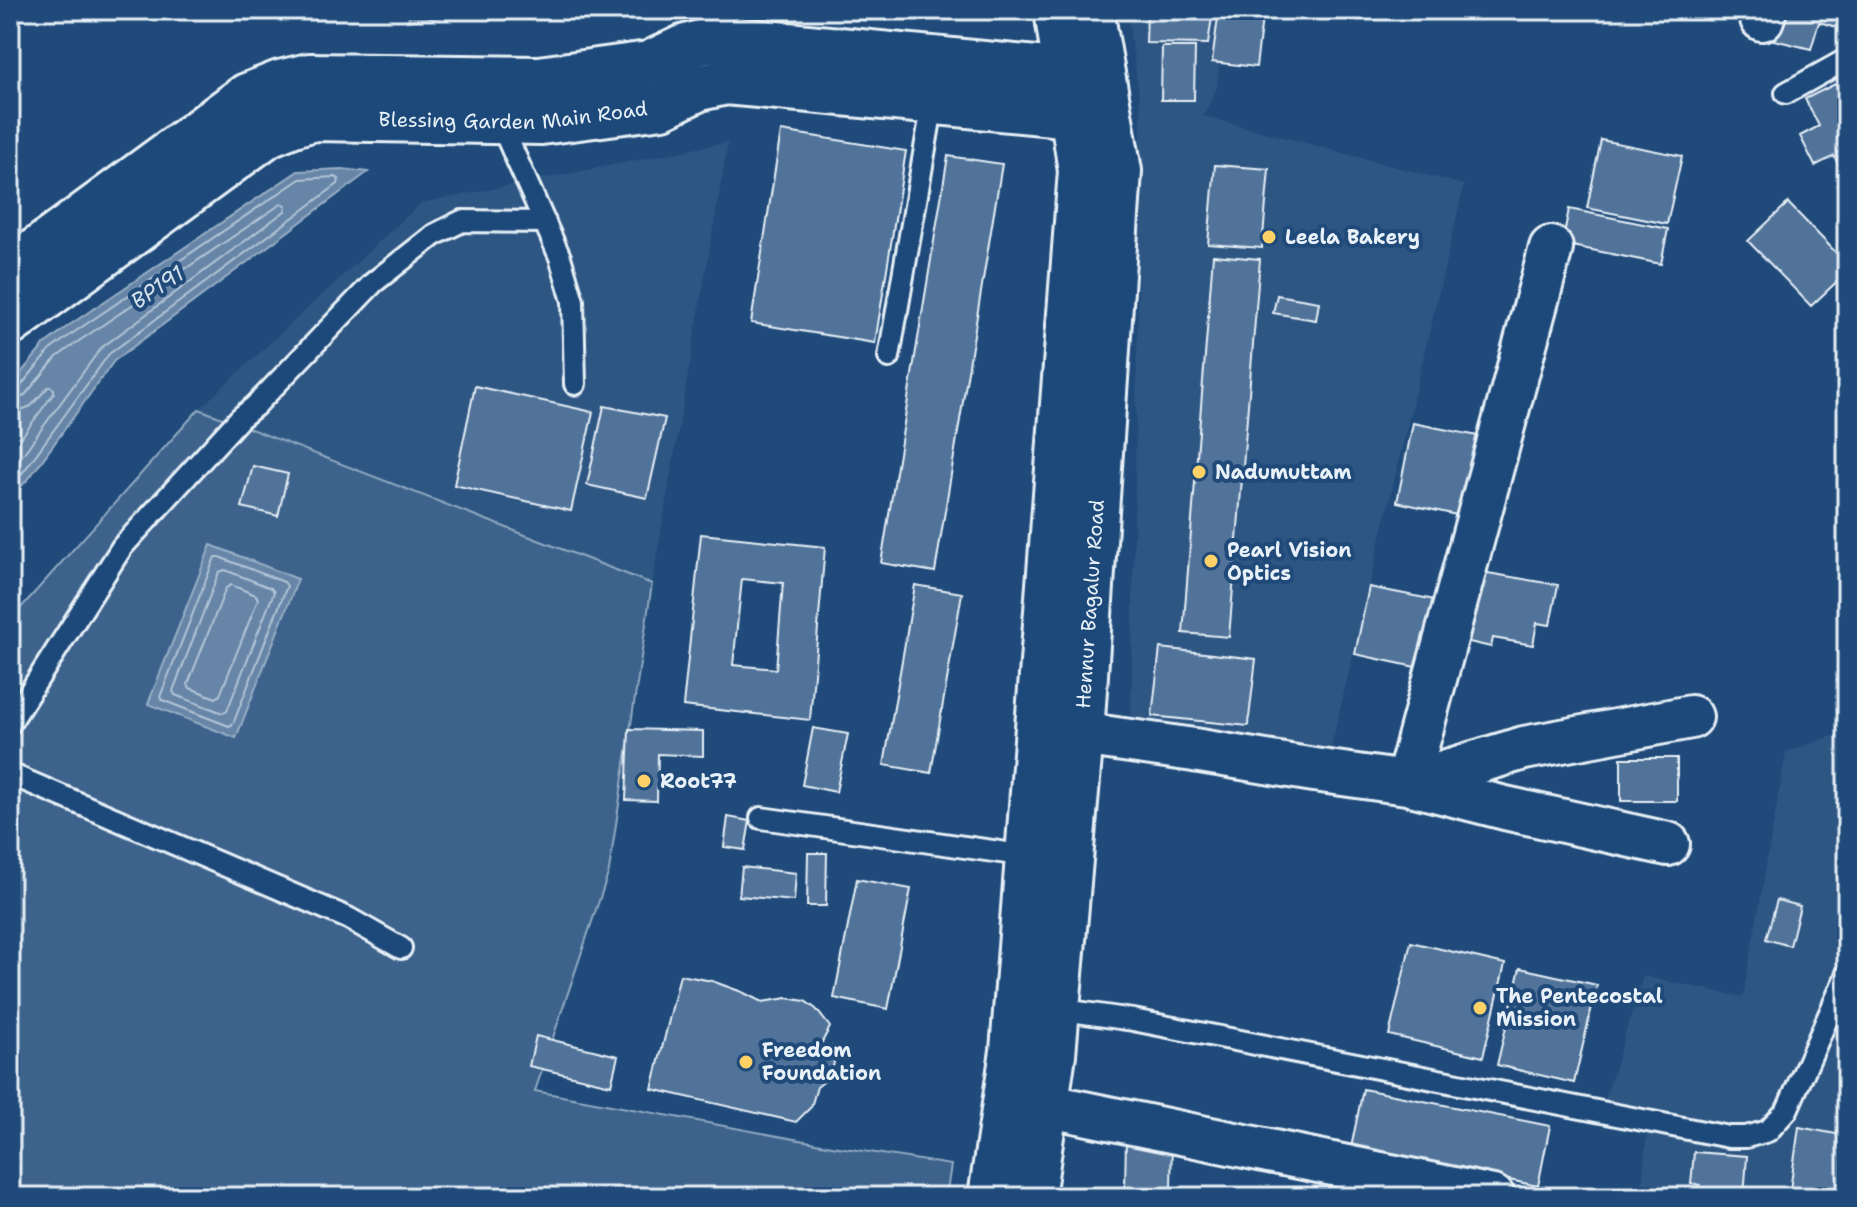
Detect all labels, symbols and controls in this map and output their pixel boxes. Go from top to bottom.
street label: Blessing Garden Main Road [378,95,649,135]
place label: Leela Bakery [1285,224,1420,250]
marker: Leela Bakery [1260,228,1278,246]
water label: BP191 [125,259,190,316]
place label: Nadumuttam [1215,459,1351,485]
marker: Nadumuttam [1190,463,1208,481]
street label: Hennur Bagalur Road [1070,498,1110,709]
place label: Pearl Vision Optics [1227,537,1352,586]
marker: Pearl Vision Optics [1202,552,1220,570]
place label: Root77 [660,768,737,794]
marker: Root77 [635,772,653,790]
place label: The Pentecostal Mission [1496,983,1663,1032]
marker: The Pentecostal Mission [1471,999,1489,1017]
place label: Freedom Foundation [762,1037,881,1086]
marker: Freedom Foundation [737,1053,755,1071]

